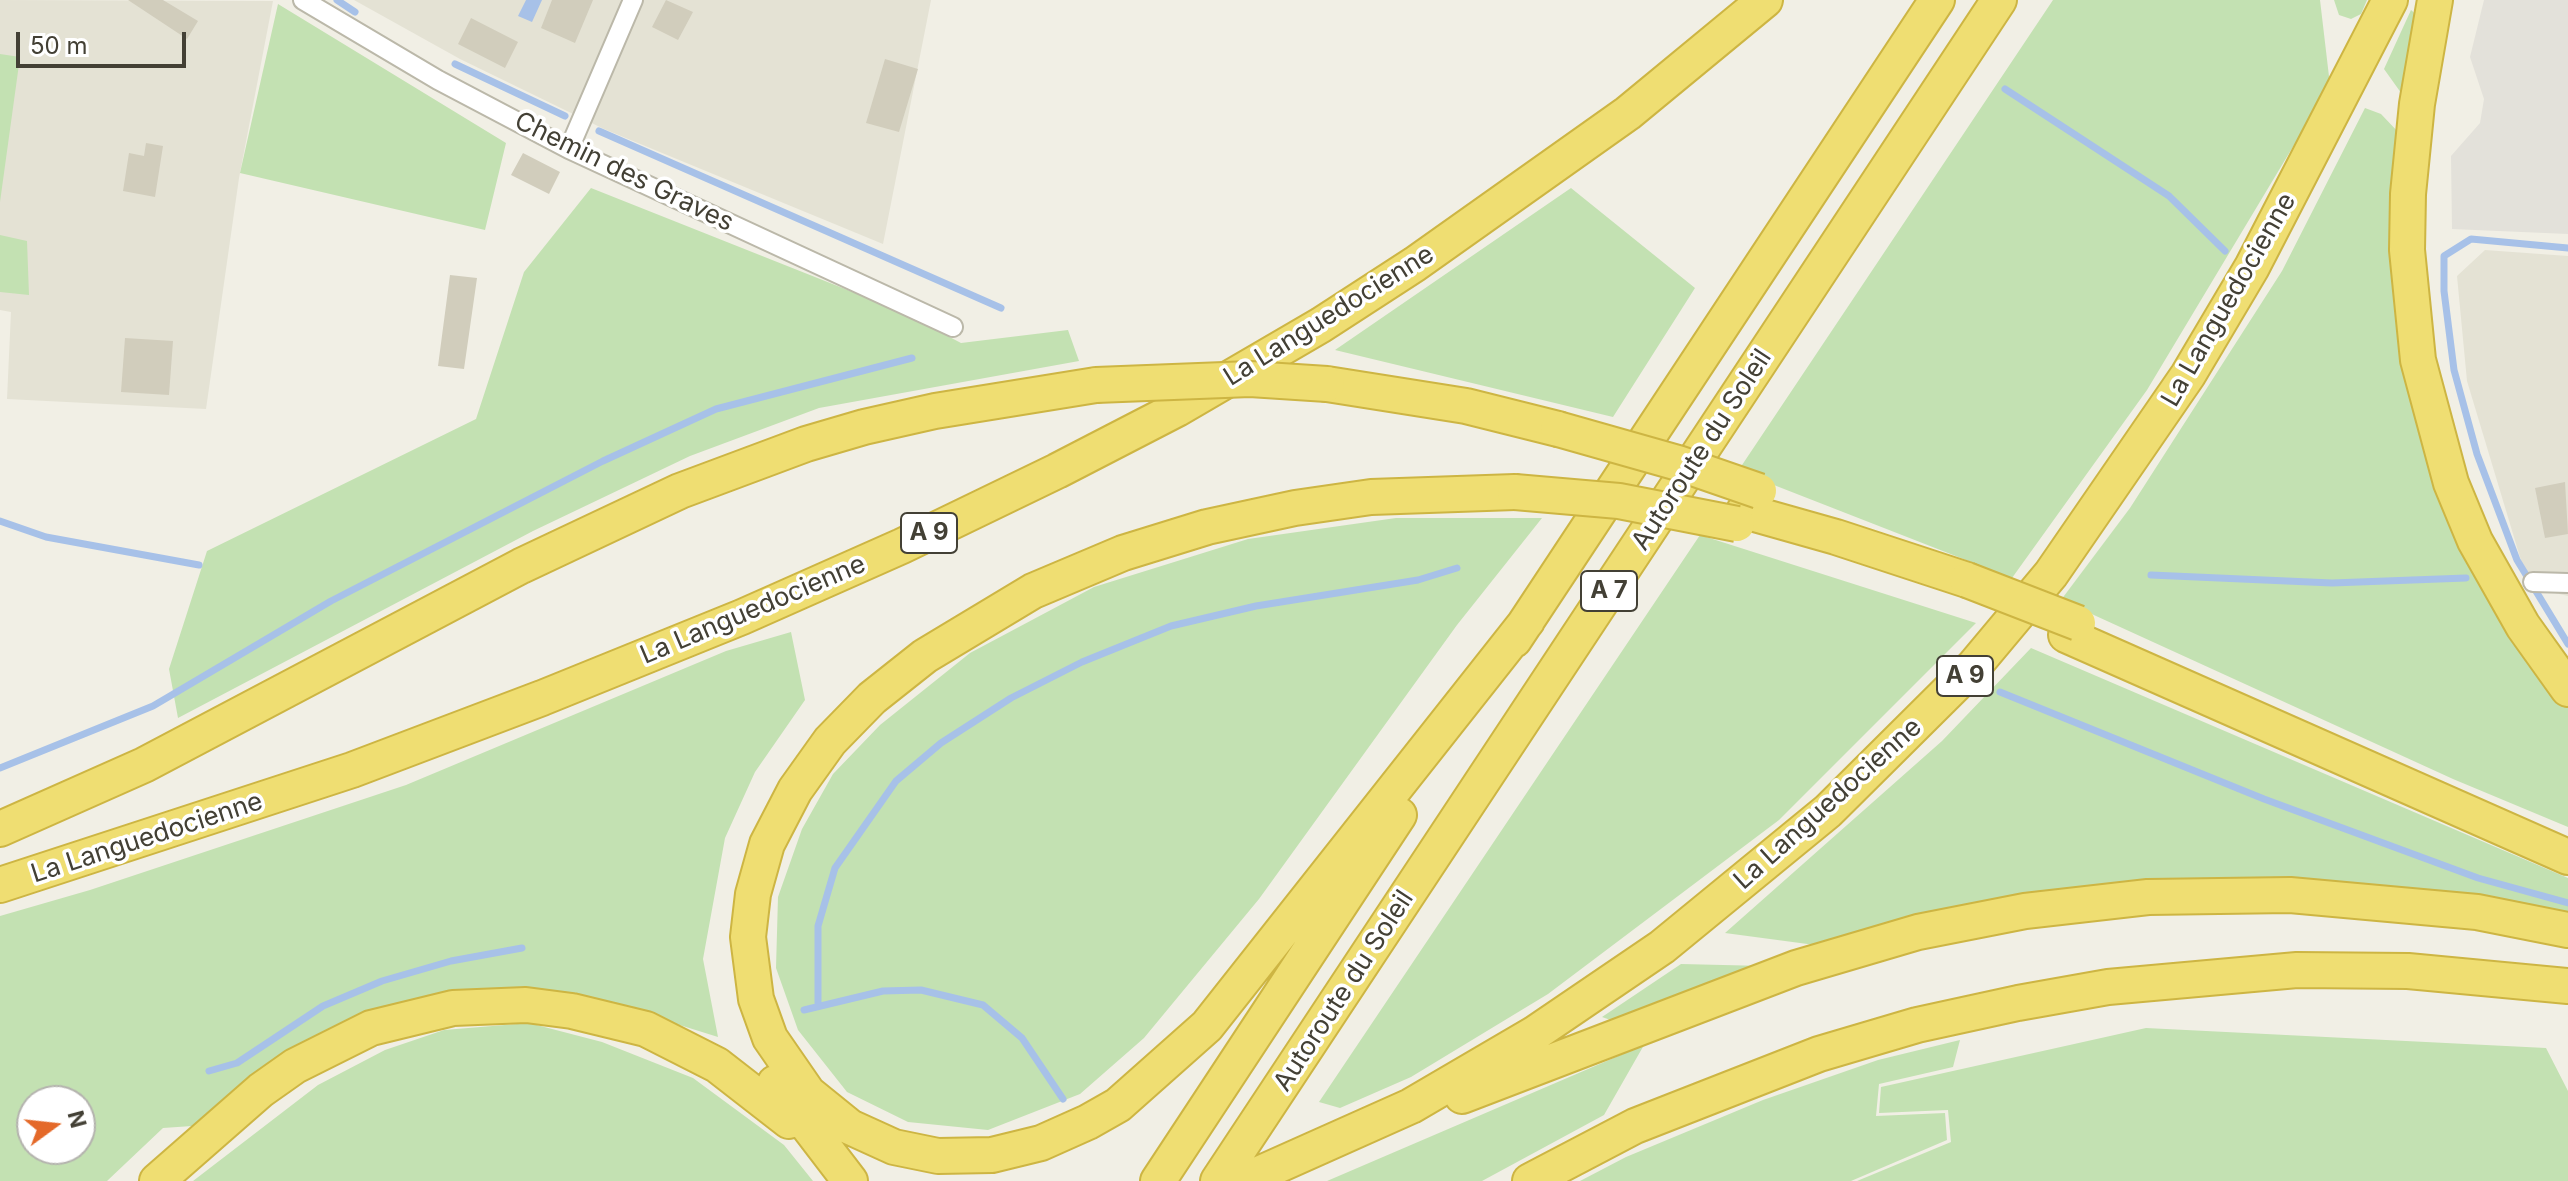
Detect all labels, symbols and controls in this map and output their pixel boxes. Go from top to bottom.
scale bar [20,16,190,66]
text: 50 m [30,31,88,60]
street label: Chemin des Graves [509,105,739,239]
street label: La Languedocienne [2155,188,2303,412]
street label: La Languedocienne [1218,239,1440,393]
street label: Autoroute du Soleil [1625,344,1779,556]
road number: A 9 [901,513,957,553]
street label: La Languedocienne [636,548,870,672]
road number: A 7 [1581,571,1637,611]
road number: A 9 [1937,656,1993,696]
street label: La Languedocienne [1728,712,1928,896]
street label: La Languedocienne [27,786,267,890]
street label: Autoroute du Soleil [1267,885,1421,1097]
north arrow [16,1085,96,1165]
text: N [63,1108,92,1131]

